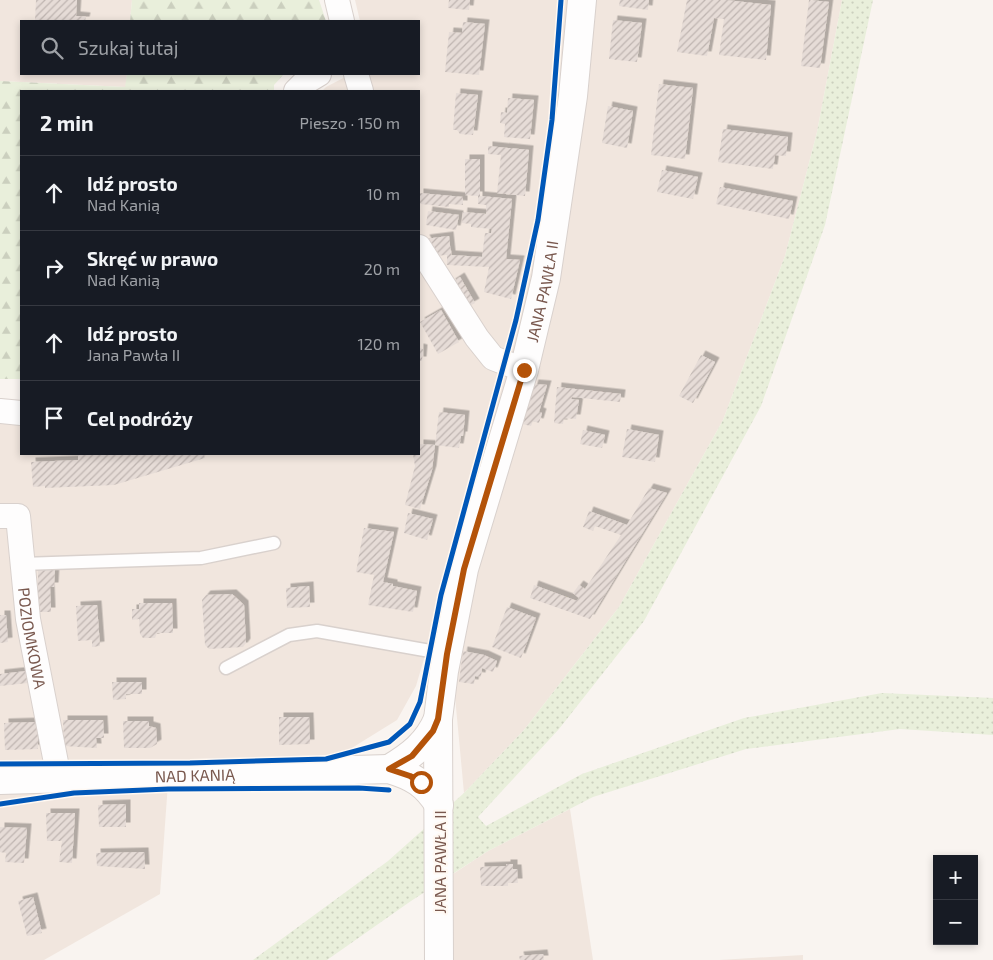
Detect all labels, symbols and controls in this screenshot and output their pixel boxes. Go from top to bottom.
search box [20,20,420,75]
icon: search [38,34,66,62]
text: Szukaj tutaj [78,36,178,59]
text: 2 min [40,110,94,135]
text: Pieszo · 150 m [300,113,400,132]
text: Idź prosto [87,172,178,195]
icon: ahead [40,179,68,207]
text: 10 m [366,184,400,203]
text: Nad Kanią [87,195,160,214]
street label: JANA PAWŁA II [522,239,561,344]
text: Skręć w prawo [87,247,218,270]
icon: right [40,254,68,282]
text: 20 m [364,259,400,278]
text: Nad Kanią [87,270,160,289]
text: Idź prosto [87,322,178,345]
icon: ahead [40,329,68,357]
text: 120 m [357,334,400,353]
text: Jana Pawła II [87,345,180,364]
route end [513,359,536,382]
icon: arrive [40,404,68,432]
text: Cel podróży [87,407,193,430]
street label: POZIOMKOWA [15,586,51,690]
street label: NAD KANIĄ [155,764,236,785]
route start [410,771,433,794]
street label: JANA PAWŁA II [430,810,449,914]
map controls [933,855,978,945]
button: + [933,855,978,900]
button: − [933,900,978,945]

